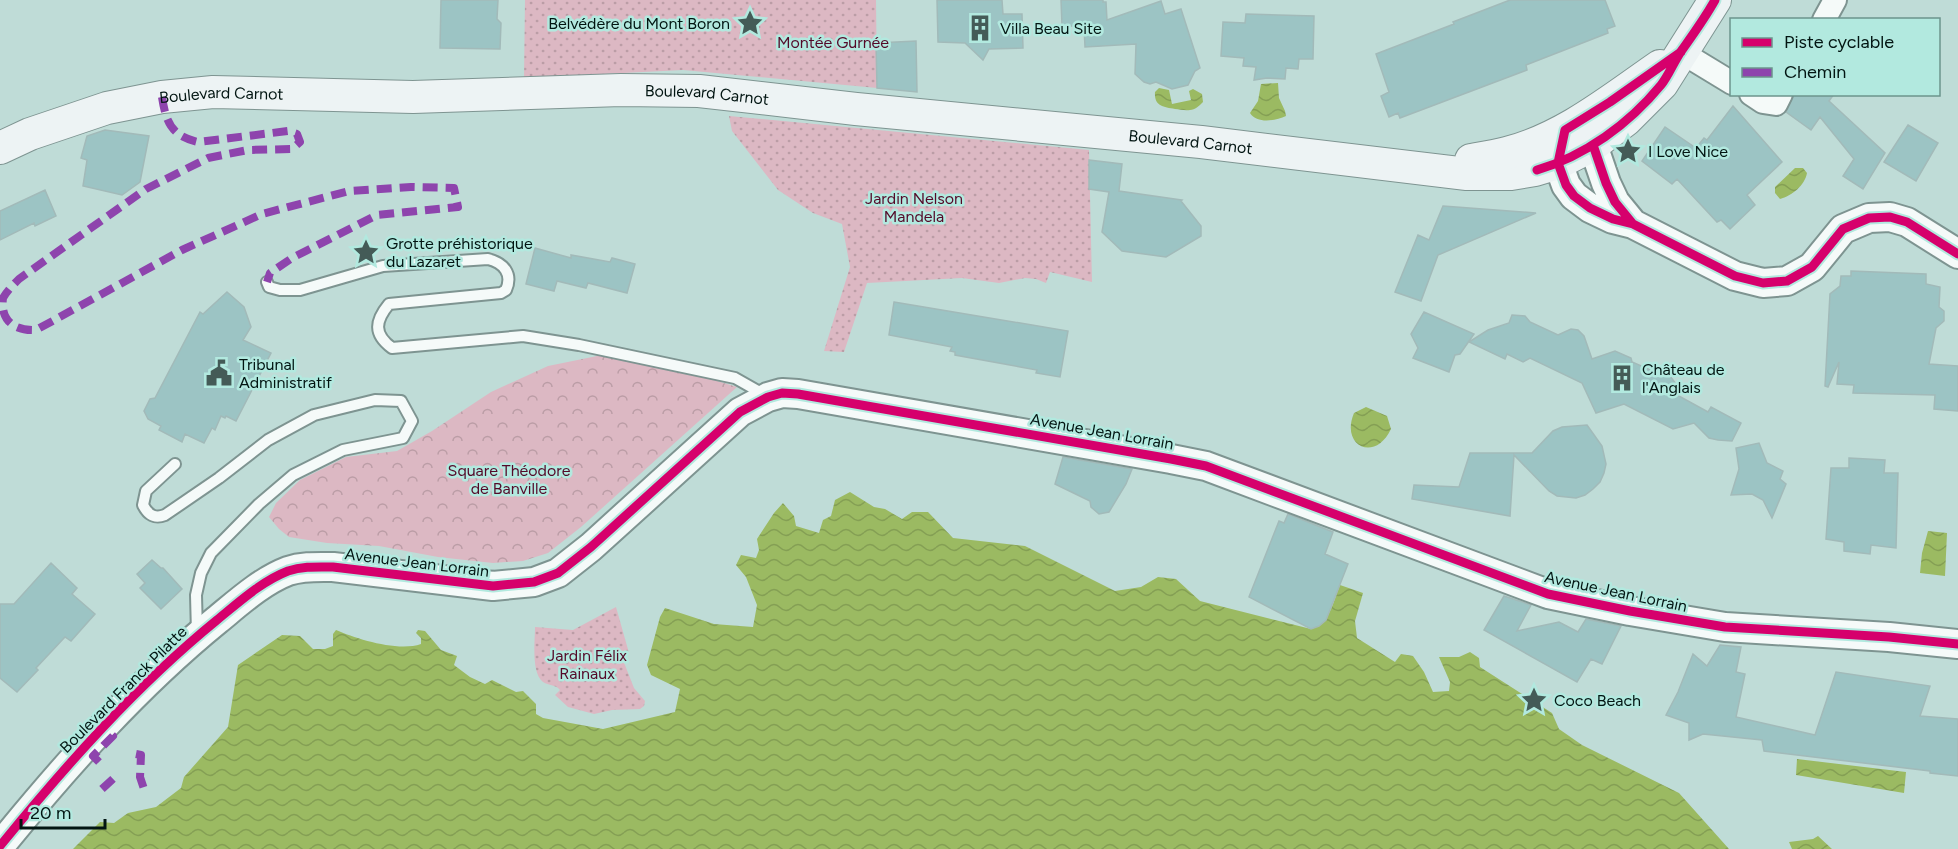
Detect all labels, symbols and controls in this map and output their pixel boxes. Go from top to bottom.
place icon: Belvédère du Mont Boron [735,8,765,38]
building icon: Villa Beau Site [965,13,995,43]
place label: Belvédère du Mont Boron [548,14,730,33]
legend [1730,18,1940,96]
place label: Villa Beau Site [1000,19,1102,38]
text: Piste cyclable [1784,31,1894,53]
park label: Montée Gurnée [777,33,889,52]
text: Chemin [1784,61,1846,83]
street label: Boulevard Carnot [645,81,770,109]
street label: Boulevard Carnot [158,83,284,107]
street label: Boulevard Carnot [1128,126,1253,158]
place icon: I Love Nice [1613,136,1643,166]
place label: I Love Nice [1648,142,1728,161]
park label: Jardin Nelson Mandela [865,189,963,226]
place label: Grotte préhistorique du Lazaret [386,234,533,271]
place icon: Grotte préhistorique du Lazaret [351,237,381,267]
place label: Tribunal Administratif [239,355,332,392]
public building icon: Tribunal Administratif [204,358,234,388]
place label: Château de l'Anglais [1642,360,1725,397]
building icon: Château de l'Anglais [1607,363,1637,393]
street label: Avenue Jean Lorrain [1029,410,1175,453]
park label: Square Théodore de Banville [448,461,571,498]
street label: Avenue Jean Lorrain [344,544,490,581]
street label: Avenue Jean Lorrain [1543,567,1689,616]
street label: Boulevard Franck Pilatte [56,622,191,757]
park label: Jardin Félix Rainaux [547,646,627,683]
place icon: Coco Beach [1519,685,1549,715]
place label: Coco Beach [1554,691,1641,710]
scale bar [21,792,105,830]
text: 20 m [30,802,71,824]

